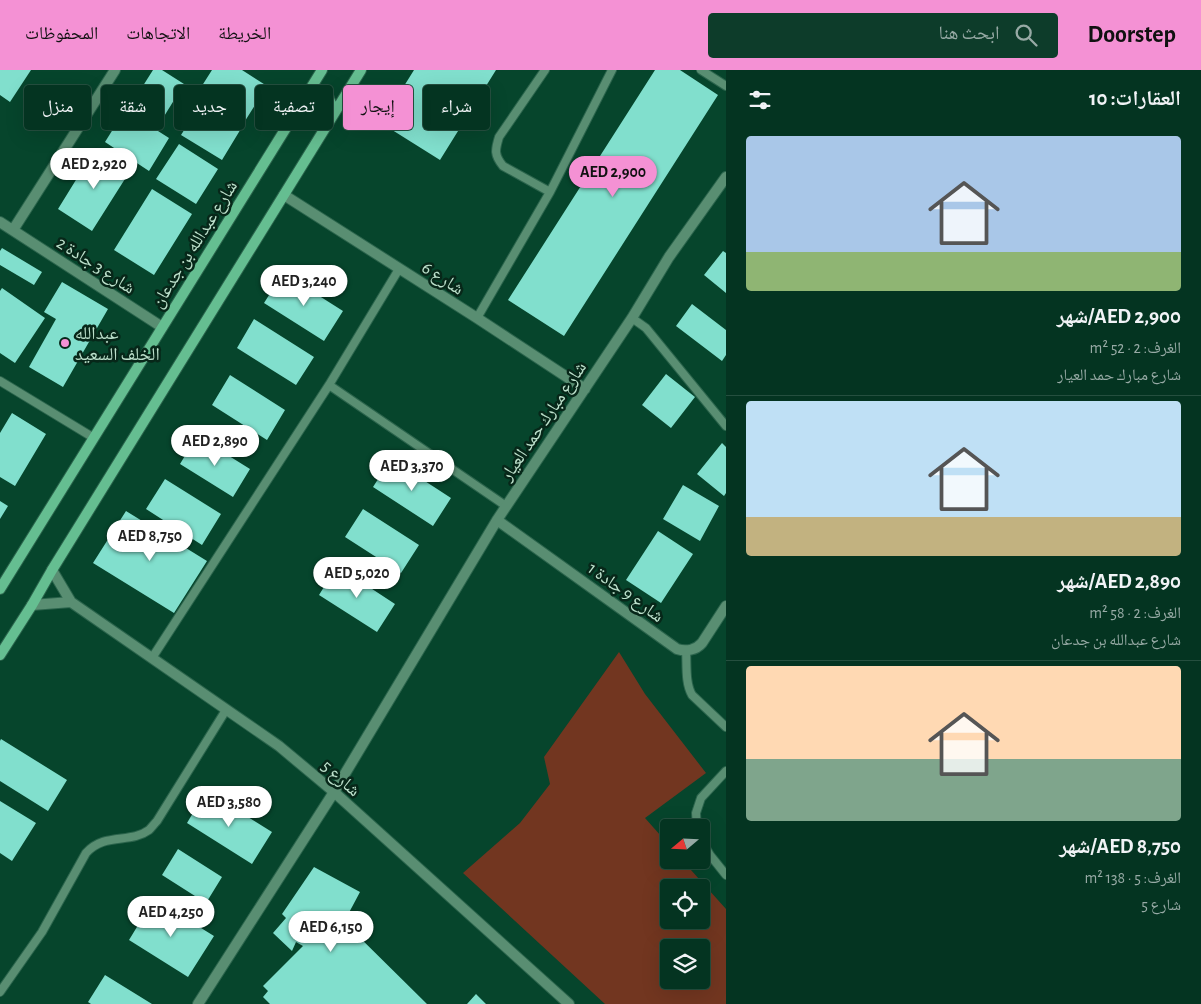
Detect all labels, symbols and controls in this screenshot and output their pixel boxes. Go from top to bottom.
search box [708,13,1058,58]
icon: search [1012,21,1040,49]
text: Doorstep [1088,23,1176,47]
text: ابحث هنا [938,24,1000,43]
text: المحفوظات [25,25,98,43]
text: الاتجاهات [126,25,190,43]
text: الخريطة [218,25,271,43]
chip: منزل [24,85,91,130]
chip: شقة [101,85,164,130]
chip: جديد [174,85,245,130]
chip: تصفية [255,85,333,130]
chip: إيجار [343,85,413,130]
chip: شراء [423,85,490,130]
icon: filters [746,86,774,114]
text: العقارات: 10 [1089,88,1181,109]
pin: AED 2,920 [37,148,151,190]
text: AED 2,920 [61,156,127,172]
pin: AED 2,900 [556,156,670,198]
text: AED 2,900 [580,164,646,180]
icon: home [919,168,1009,258]
street label: شارع عبدالله بن جدعان [148,178,242,312]
street label: شارع 3 جادة 2 [52,234,138,299]
street label: شارع 6 [418,259,467,300]
pin: AED 3,240 [247,264,361,307]
text: AED 3,240 [271,273,337,289]
text: AED 2,900/شهر [1057,306,1181,327]
place label: عبدالله الخلف السعيد [75,325,160,364]
marker: عبدالله الخلف السعيد [59,337,71,349]
text: الغرف: 2 · 52 m² [1090,340,1181,356]
street label: شارع مبارك حمد العيار [497,359,591,486]
text: شارع مبارك حمد العيار [1057,367,1181,383]
pin: AED 2,890 [158,424,272,467]
text: AED 2,890 [182,433,248,449]
icon: home [919,434,1009,524]
pin: AED 3,370 [355,450,469,492]
text: AED 3,370 [380,458,444,474]
pin: AED 8,750 [93,520,207,562]
text: AED 8,750 [118,528,182,544]
pin: AED 5,020 [300,556,414,599]
street label: شارع 9 جادة 1 [584,559,667,627]
text: AED 5,020 [324,565,390,581]
text: AED 2,890/شهر [1057,571,1181,592]
text: الغرف: 2 · 58 m² [1089,605,1181,621]
text: شارع عبدالله بن جدعان [1051,632,1181,648]
icon: home [919,699,1009,789]
street label: شارع 5 [317,757,363,801]
pin: AED 3,580 [172,786,286,828]
text: AED 3,580 [197,794,261,810]
north arrow [660,819,710,869]
map controls [660,819,710,989]
text: AED 8,750/شهر [1059,836,1181,857]
text: الغرف: 5 · 138 m² [1084,870,1181,886]
button: locate [660,879,710,929]
pin: AED 4,250 [114,896,228,938]
text: شارع 5 [1141,897,1181,913]
text: AED 4,250 [138,904,204,920]
pin: AED 6,150 [274,910,388,953]
text: AED 6,150 [299,919,363,935]
button: layers [660,939,710,989]

